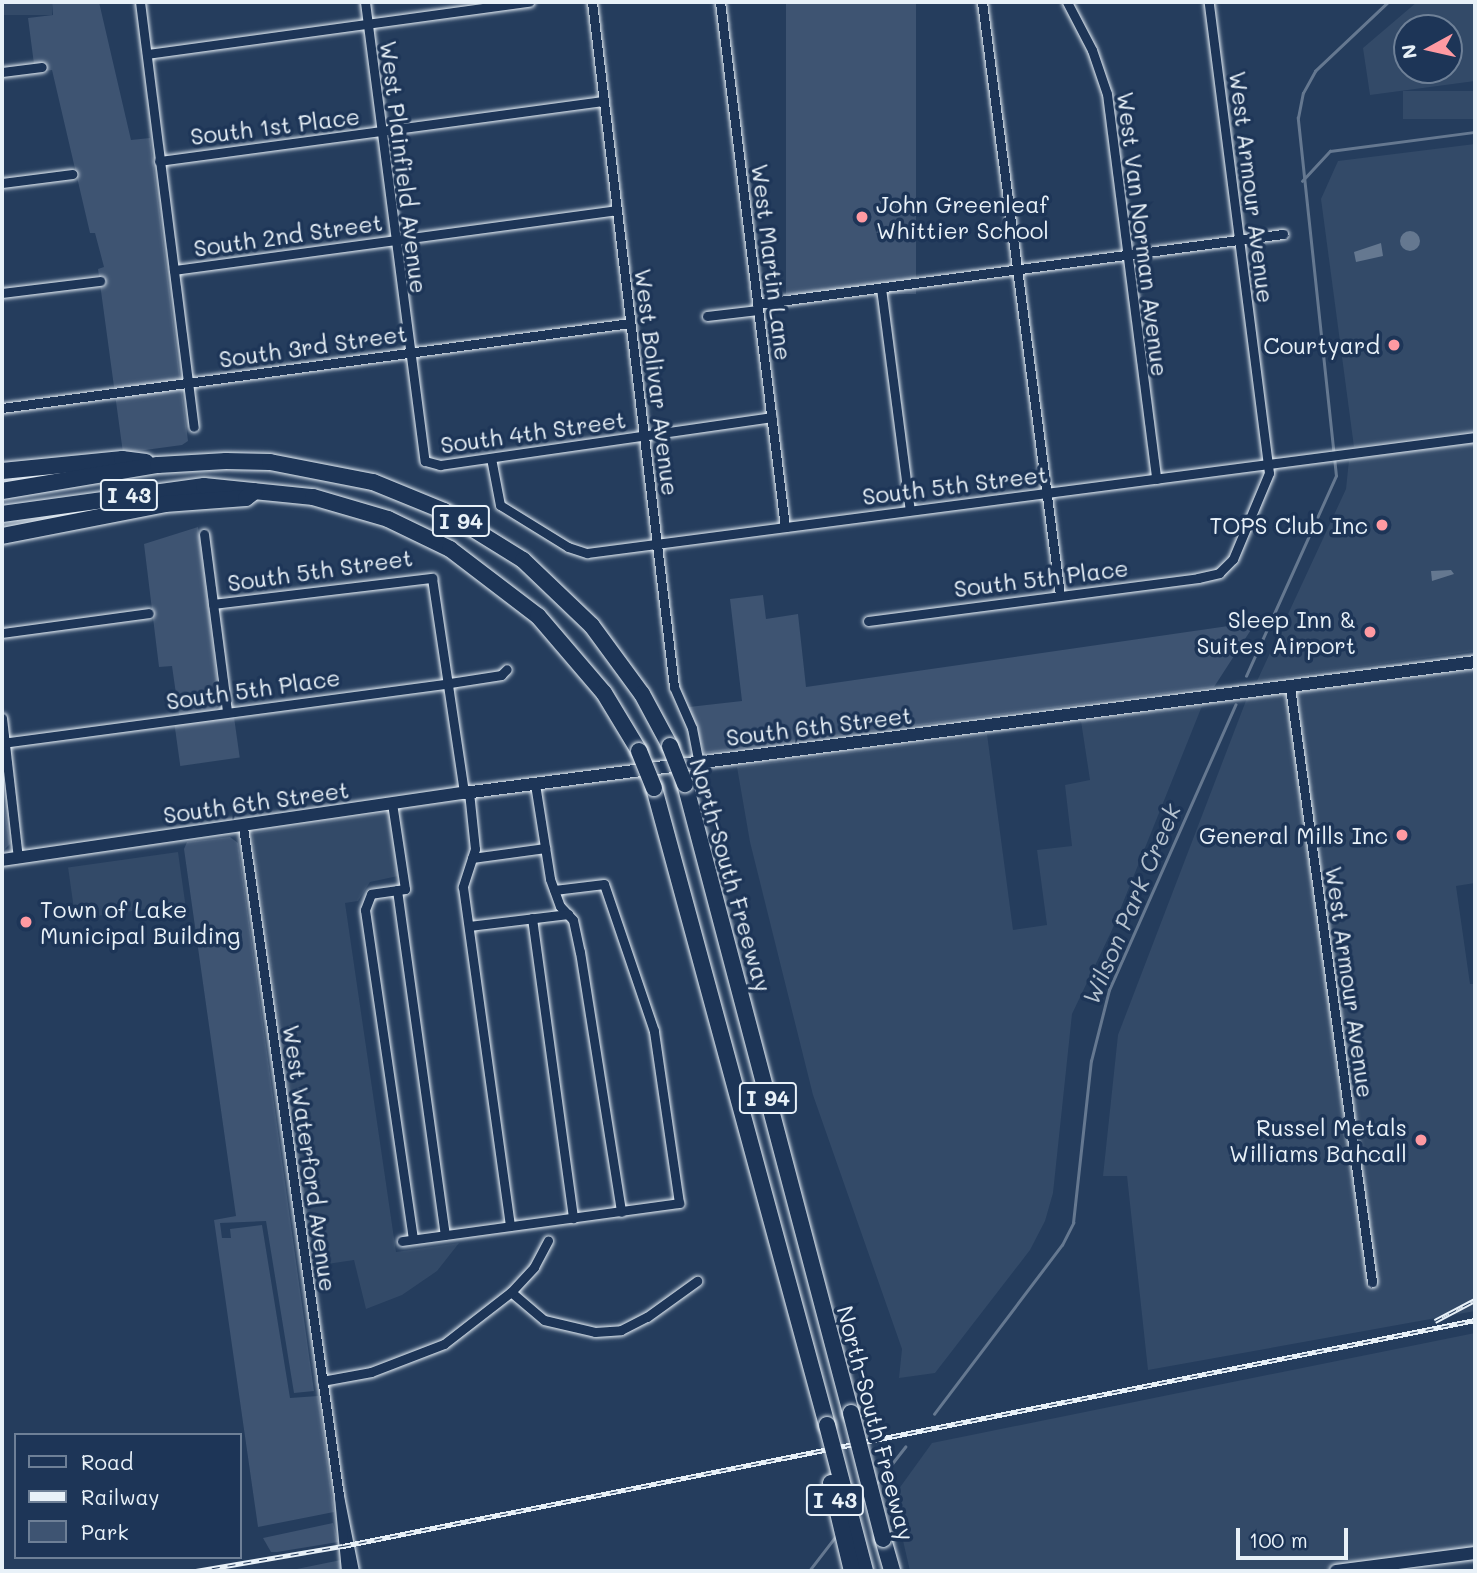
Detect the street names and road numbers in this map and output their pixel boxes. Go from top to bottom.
street label: West Plainfield Avenue [375,39,433,295]
street label: West Armour Avenue [1224,69,1280,305]
street label: West Van Norman Avenue [1112,90,1174,378]
street label: South 1st Place [189,102,361,150]
street label: West Martin Lane [746,162,798,362]
street label: South 2nd Street [192,208,384,262]
street label: West Bolivar Avenue [629,267,685,497]
street label: South 3rd Street [217,319,409,373]
street label: South 4th Street [439,405,627,459]
street label: South 5th Street [861,460,1049,510]
road number: I 43 [99,477,159,512]
road number: I 94 [431,504,491,538]
street label: South 5th Street [226,543,414,597]
street label: South 5th Place [952,554,1130,602]
street label: South 5th Place [164,663,342,715]
street label: South 6th Street [724,701,914,751]
street label: North-South Freeway [684,755,778,995]
street label: South 6th Street [161,775,351,829]
street label: West Armour Avenue [1320,864,1380,1100]
street label: West Waterford Avenue [278,1023,342,1293]
road number: I 94 [738,1080,798,1116]
street label: North-South Freeway [831,1303,921,1543]
road number: I 43 [805,1482,865,1518]

